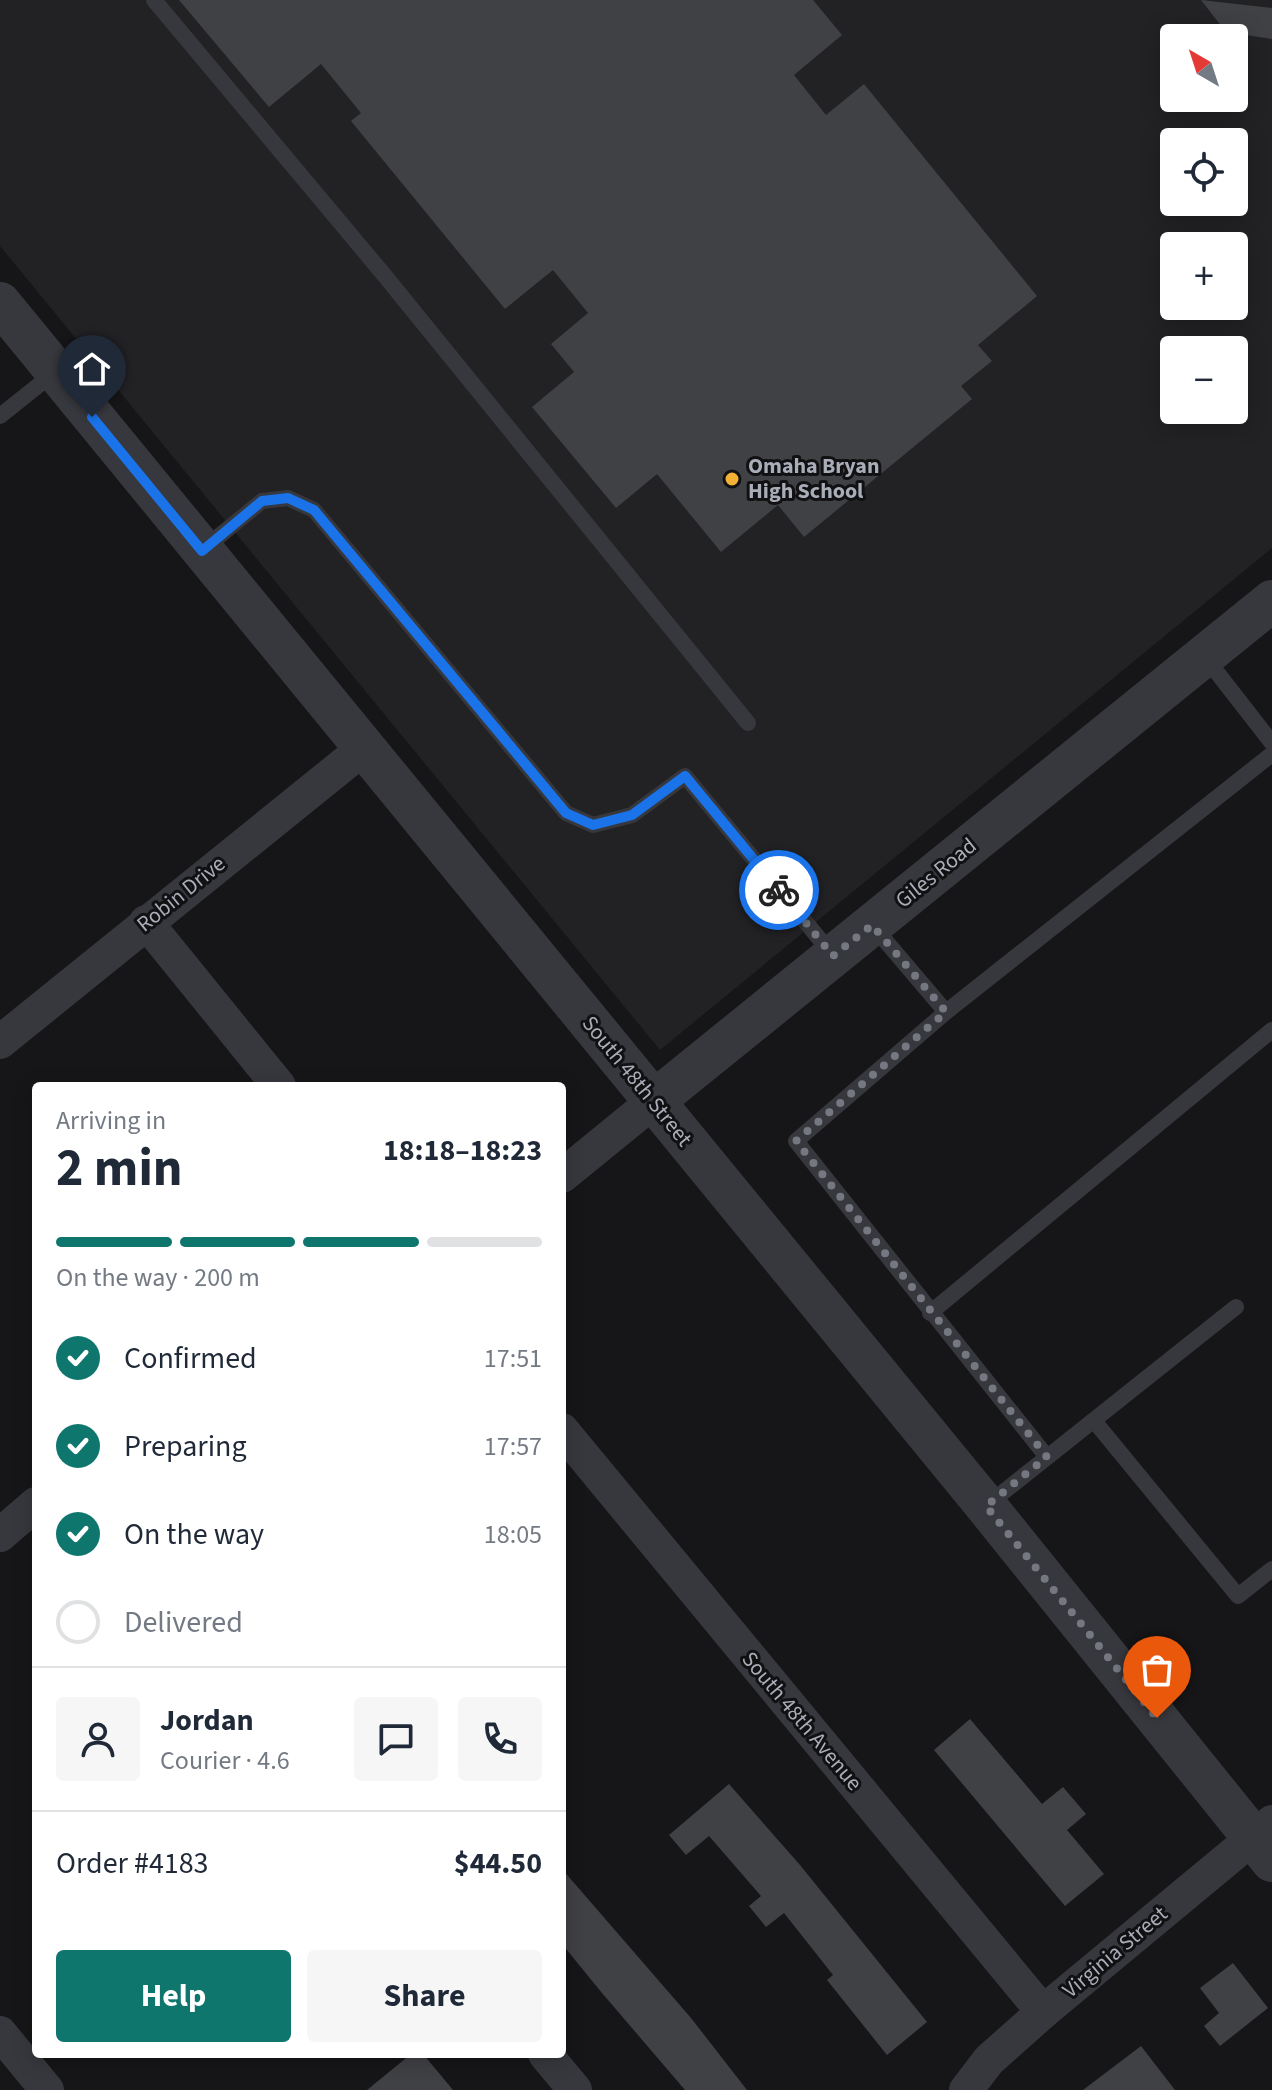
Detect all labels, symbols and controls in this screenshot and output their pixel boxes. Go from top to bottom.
north arrow [1160,24,1248,112]
map controls [1160,24,1248,424]
button: locate [1160,128,1248,216]
button: + [1160,232,1248,320]
pin [58,335,126,417]
button: − [1160,336,1248,424]
icon: home [70,347,114,391]
place label: Omaha Bryan High School [748,450,879,507]
marker: Omaha Bryan High School [723,470,741,488]
street label: Giles Road [888,830,984,916]
street label: Robin Drive [130,848,232,940]
courier [739,850,819,930]
icon: bike [757,868,801,912]
street label: South 48th Street [574,1009,700,1154]
text: Arriving in [56,1102,166,1139]
text: 18:18–18:23 [383,1129,542,1172]
text: 2 min [56,1132,183,1206]
text: On the way · 200 m [56,1259,260,1296]
icon: check [56,1336,100,1380]
text: Confirmed [124,1337,257,1380]
text: 17:51 [484,1340,542,1377]
icon: check [56,1424,100,1468]
text: Preparing [124,1425,247,1468]
text: 17:57 [484,1428,542,1465]
icon: check [56,1512,100,1556]
text: On the way [124,1513,264,1556]
text: 18:05 [484,1516,542,1553]
text: Delivered [124,1601,243,1644]
pin [1123,1636,1191,1718]
street label: South 48th Avenue [734,1644,870,1798]
icon: bag [1135,1648,1179,1692]
button: person [56,1697,140,1781]
button: chat [354,1697,438,1781]
button: phone [458,1697,542,1781]
text: Jordan [160,1699,254,1742]
text: Courier · 4.6 [160,1742,290,1779]
text: Order #4183 [56,1842,209,1885]
text: $44.50 [454,1842,542,1885]
street label: Virginia Street [1055,1898,1175,2006]
button: Help [56,1950,291,2042]
button: Share [307,1950,542,2042]

